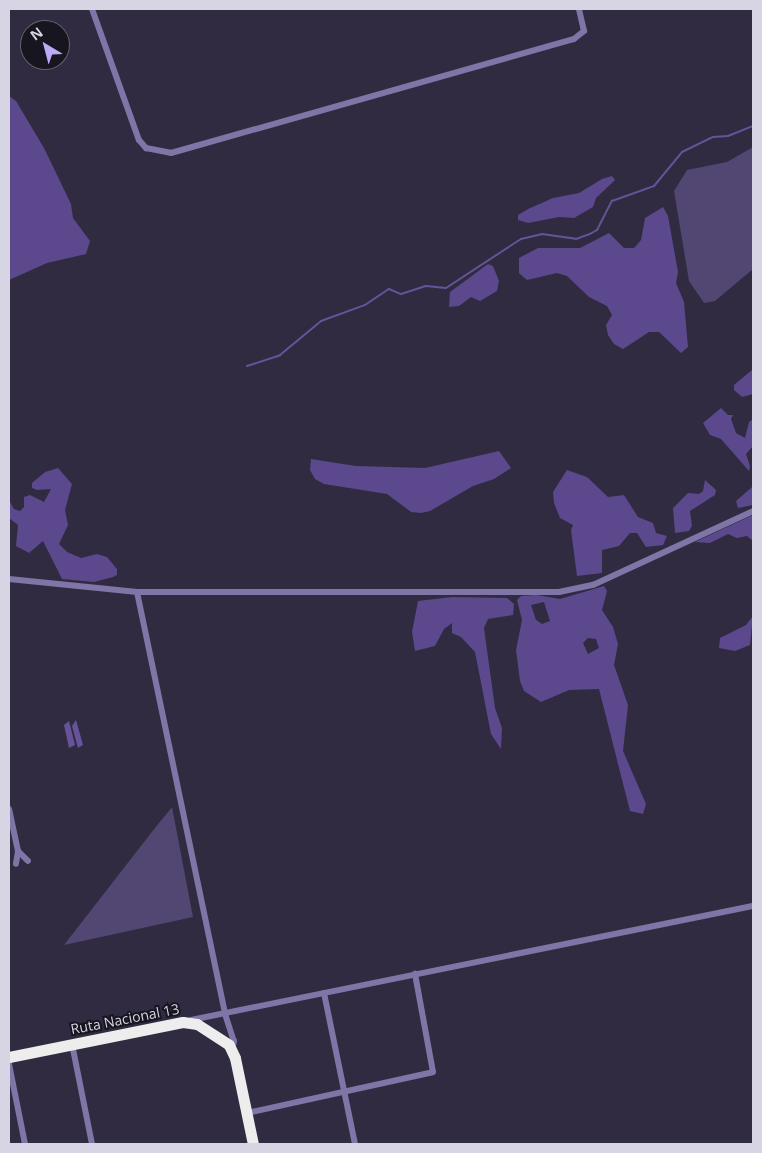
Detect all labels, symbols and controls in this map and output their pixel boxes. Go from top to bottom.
north arrow [20,20,70,70]
text: N [26,22,47,44]
street label: Ruta Nacional 13 [69,1000,181,1038]

